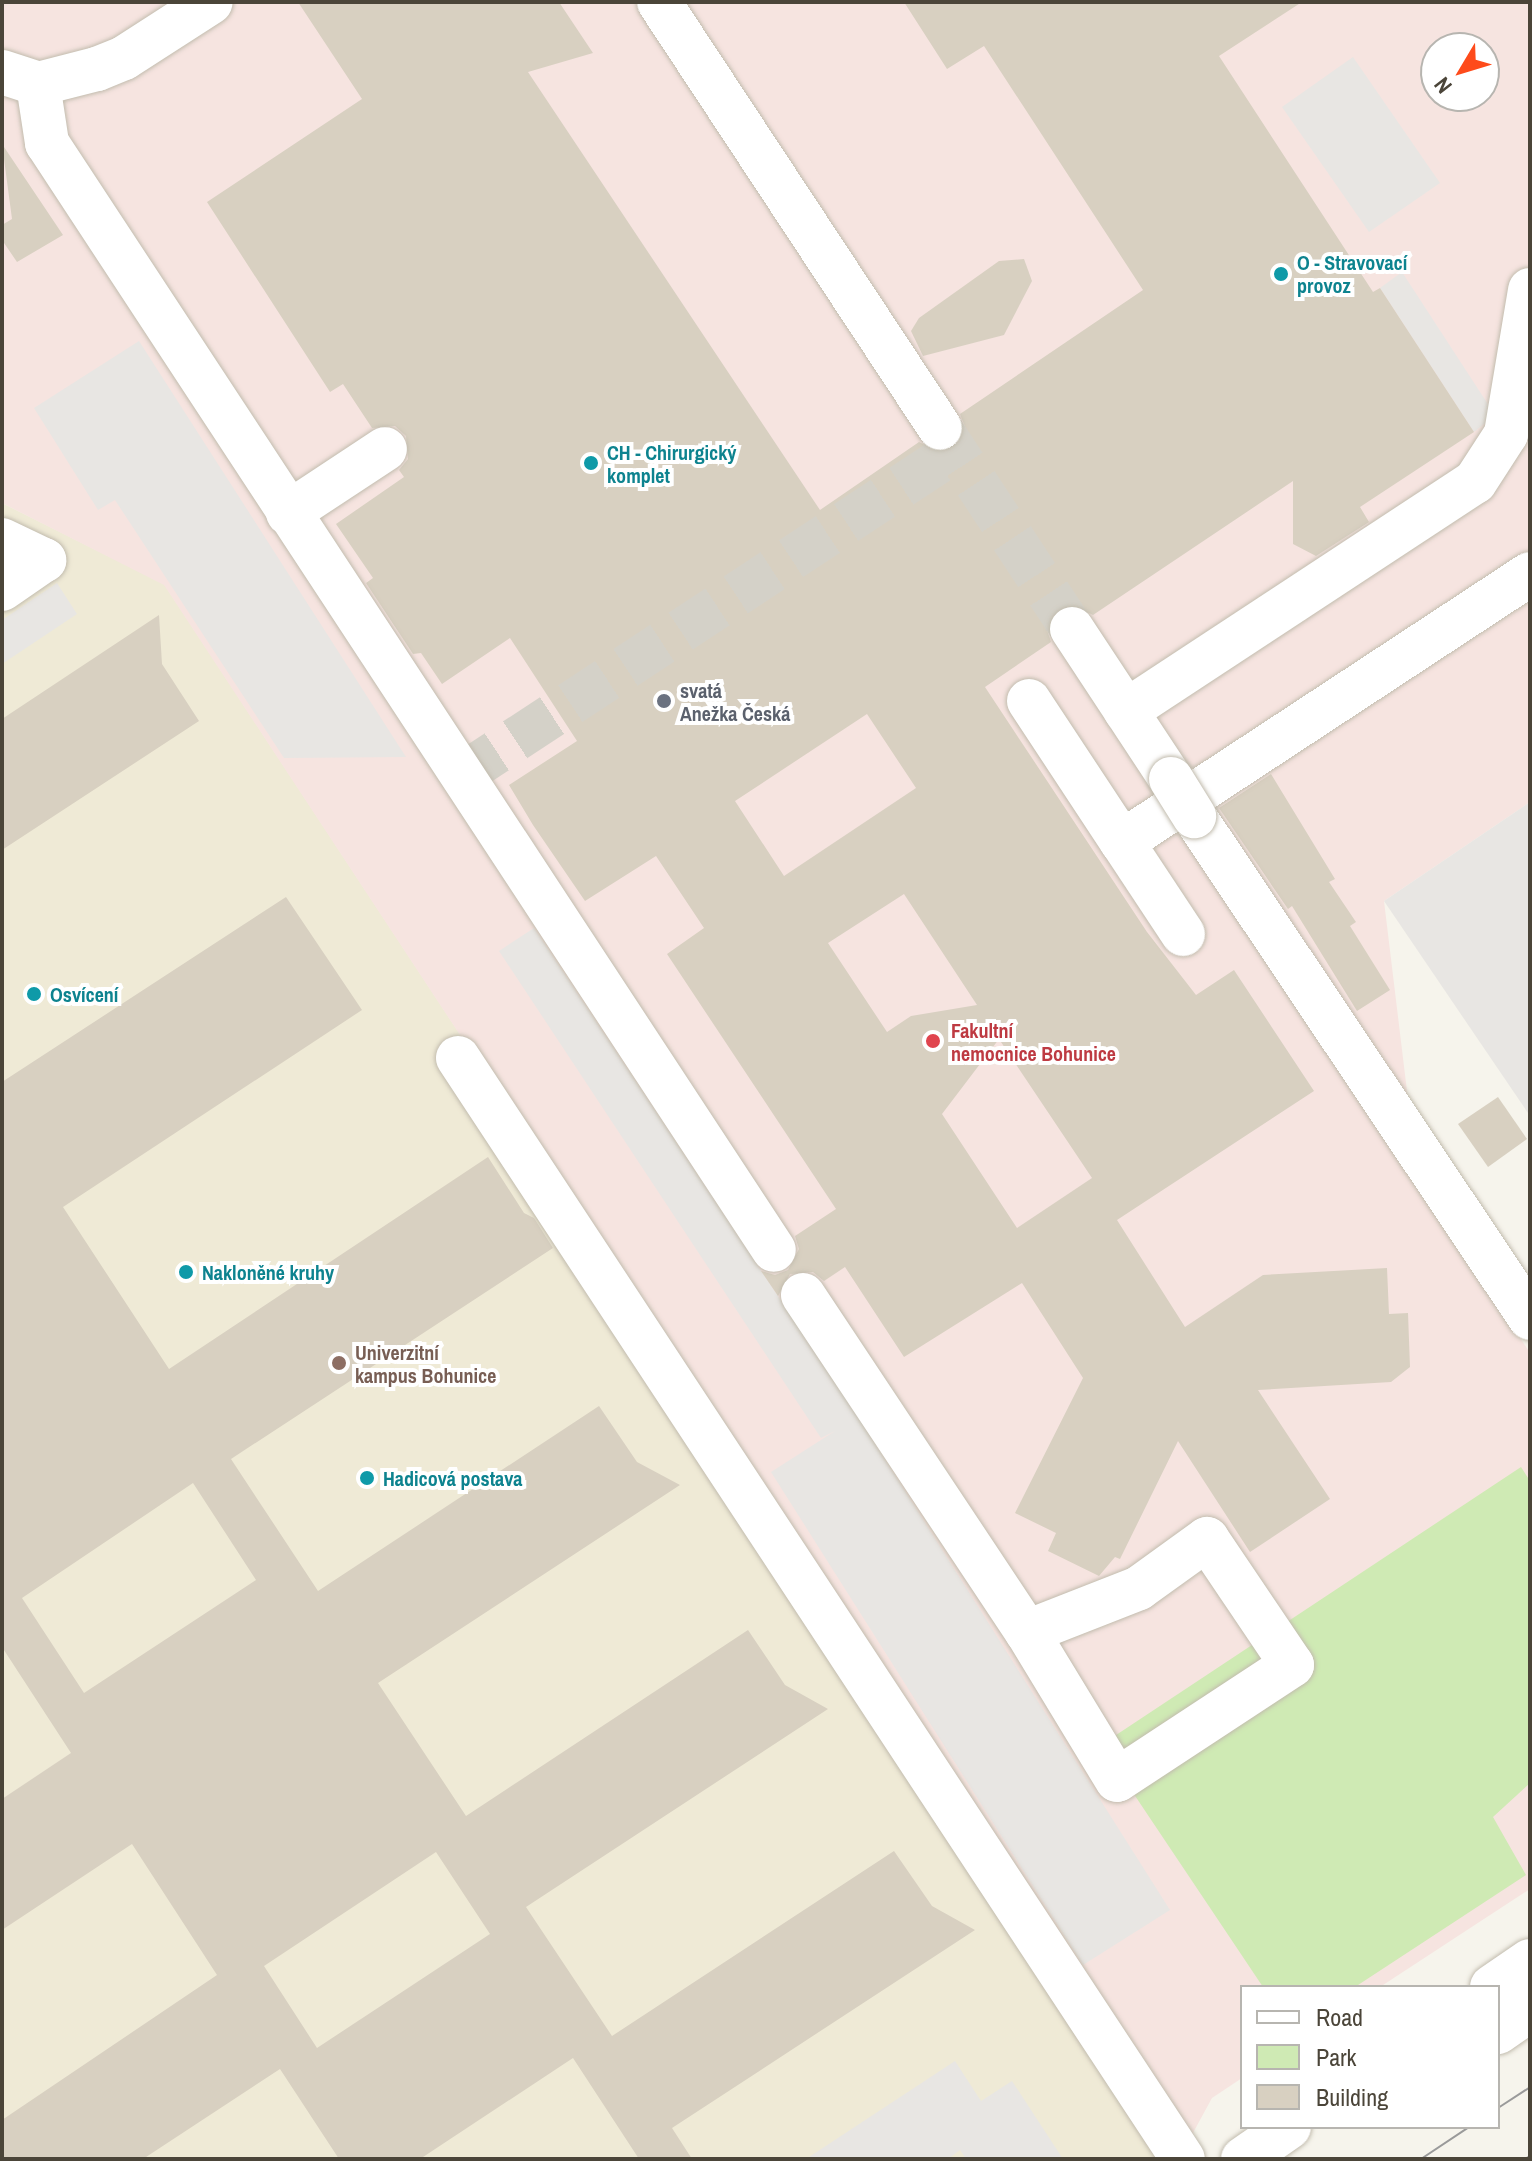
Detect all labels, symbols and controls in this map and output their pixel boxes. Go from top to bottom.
north arrow [1420,32,1500,112]
text: N [1427,71,1458,100]
place label: O - Stravovací provoz [1297,250,1407,297]
marker: O - Stravovací provoz [1272,265,1290,283]
place label: CH - Chirurgický komplet [607,440,736,487]
marker: CH - Chirurgický komplet [582,454,600,472]
place label: svatá Anežka Česká [680,678,790,725]
marker: svatá Anežka Česká [655,692,673,710]
place label: Osvícení [50,982,118,1006]
marker: Osvícení [25,985,43,1003]
place label: Fakultní nemocnice Bohunice [951,1018,1116,1065]
marker: Fakultní nemocnice Bohunice [922,1030,944,1052]
place label: Nakloněné kruhy [202,1260,334,1284]
marker: Nakloněné kruhy [177,1263,195,1281]
place label: Univerzitní kampus Bohunice [355,1340,496,1387]
marker: Univerzitní kampus Bohunice [330,1354,348,1372]
place label: Hadicová postava [383,1466,522,1490]
marker: Hadicová postava [358,1469,376,1487]
legend [1240,1985,1500,2129]
text: Road [1316,2001,1363,2033]
text: Park [1316,2041,1356,2073]
text: Building [1316,2081,1388,2113]

